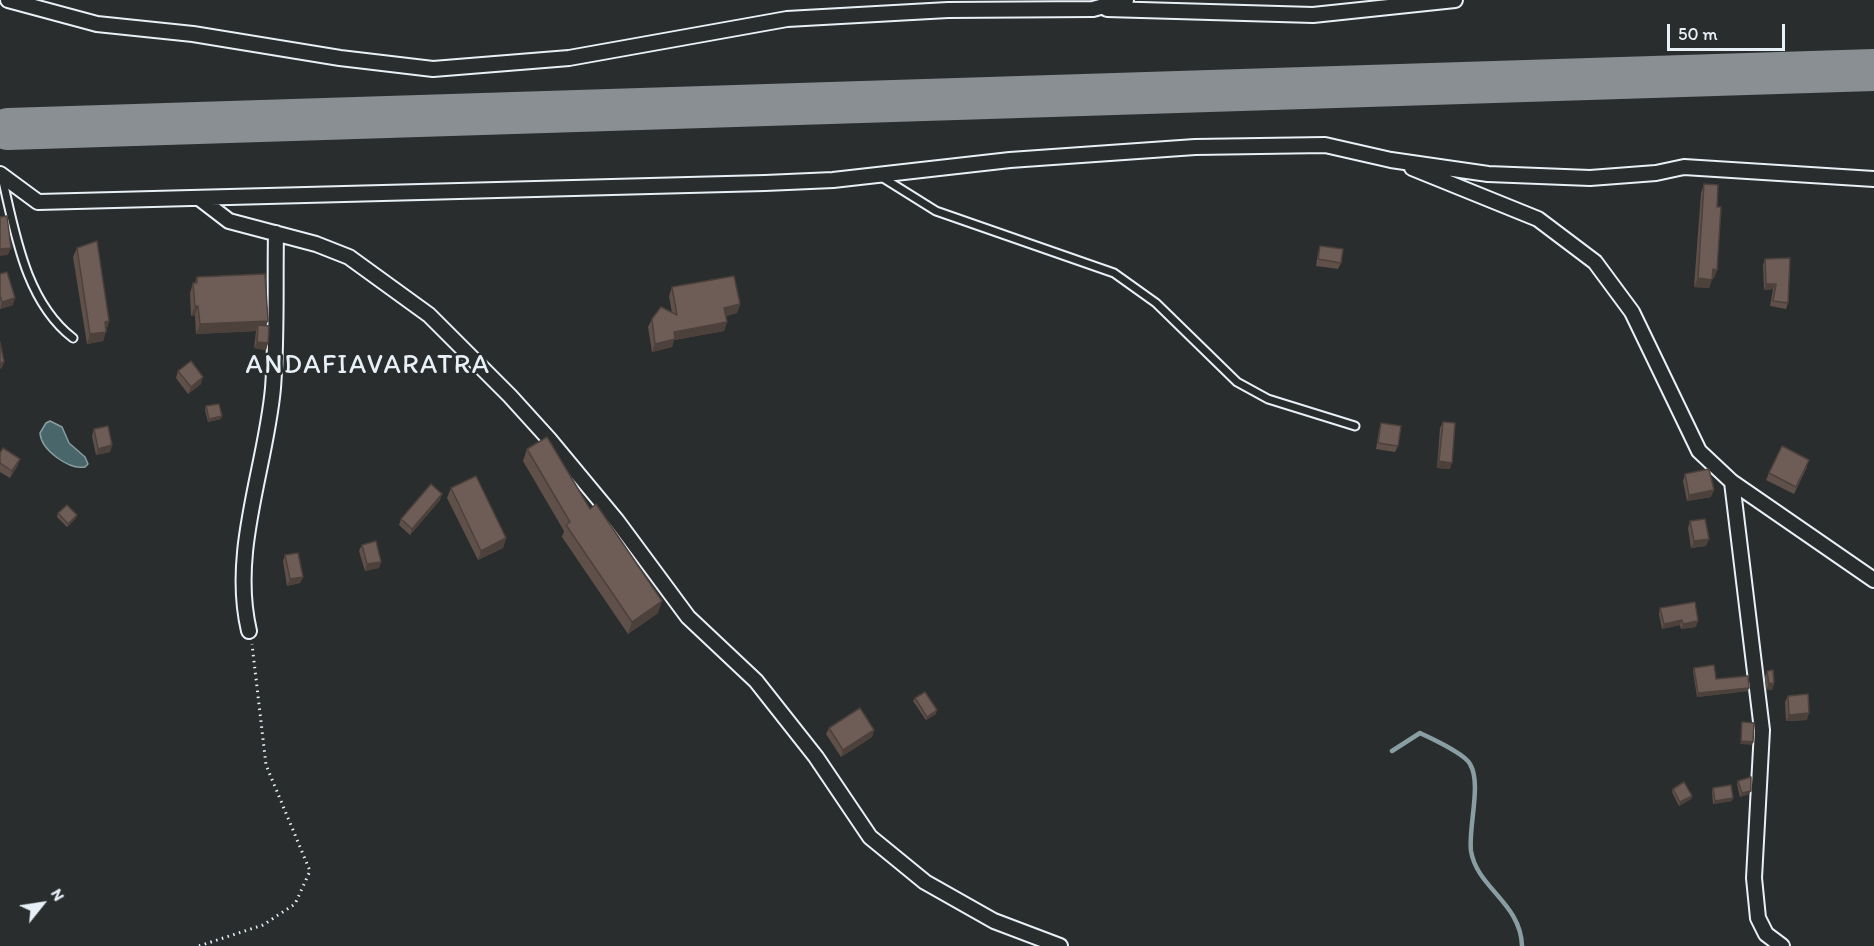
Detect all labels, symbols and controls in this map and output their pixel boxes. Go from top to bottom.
scale bar [1670,12,1788,50]
text: 50 m [1678,23,1718,45]
district label: ANDAFIAVARATRA [245,350,491,382]
north arrow [12,874,72,934]
text: N [47,885,69,904]

